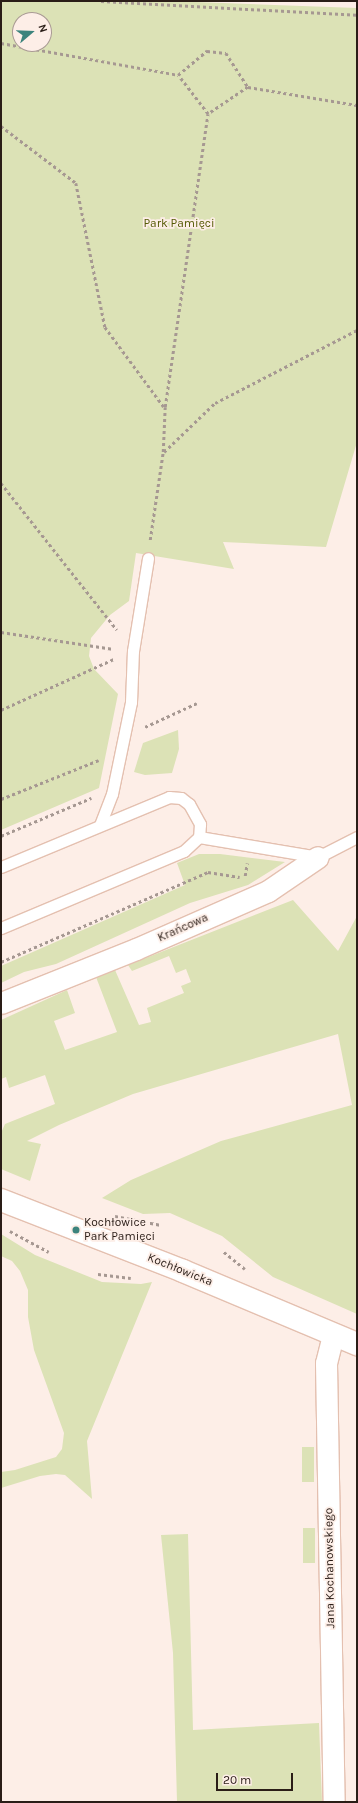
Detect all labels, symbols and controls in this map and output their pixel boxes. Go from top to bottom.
north arrow [12,12,52,52]
text: N [35,22,50,34]
park label: Park Pamięci [143,217,215,231]
street label: Krańcowa [156,911,210,945]
place label: Kochłowice Park Pamięci [84,1216,155,1244]
marker: Kochłowice Park Pamięci [71,1225,81,1235]
street label: Kochłowicka [145,1250,215,1290]
street label: Jana Kochanowskiego [322,1508,338,1628]
scale bar [218,1765,295,1791]
text: 20 m [223,1773,251,1787]

